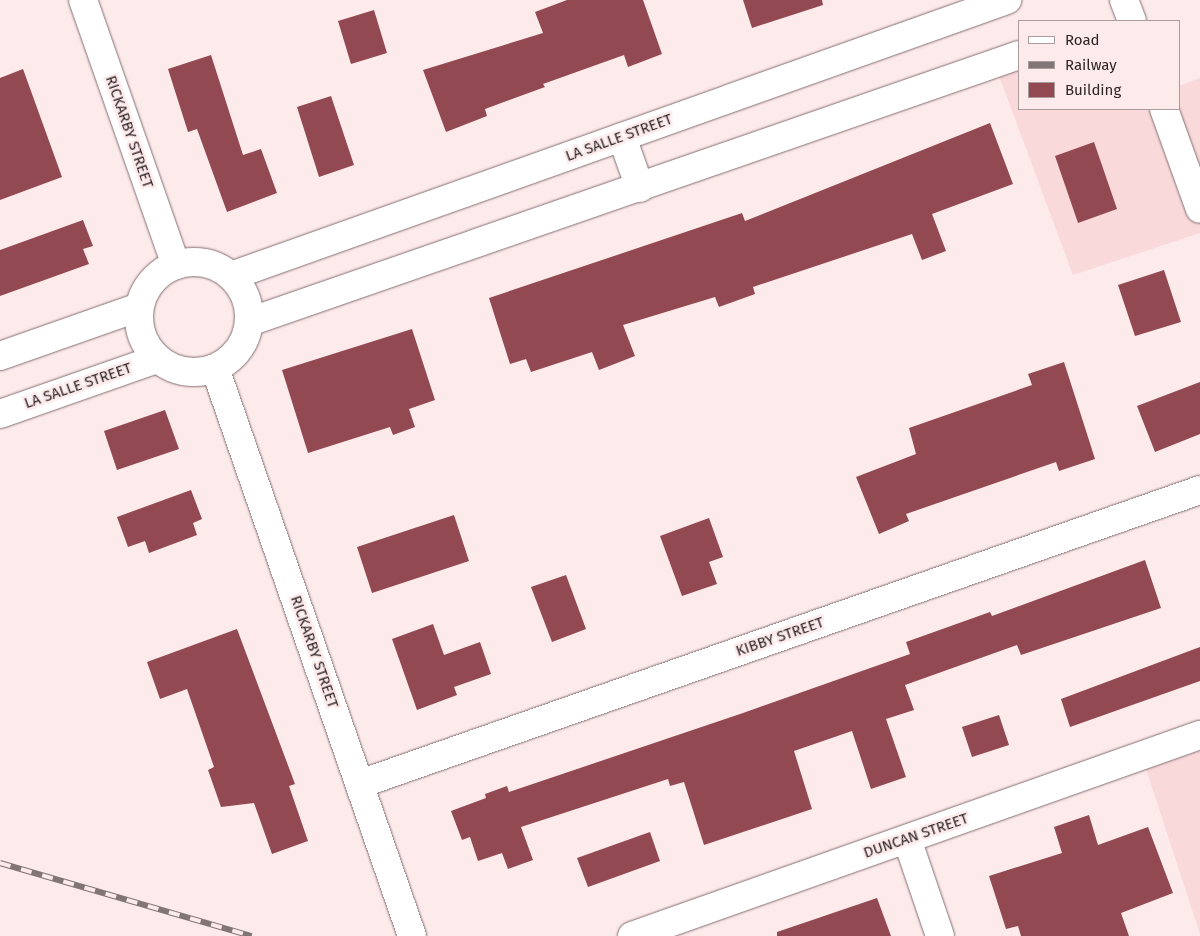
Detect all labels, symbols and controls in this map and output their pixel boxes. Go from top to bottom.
legend [1018,20,1180,110]
text: Road [1065,31,1100,49]
text: Railway [1065,56,1117,74]
street label: RICKARBY STREET [101,73,157,191]
text: Building [1065,81,1121,99]
street label: LA SALLE STREET [563,110,675,166]
street label: LA SALLE STREET [22,359,134,413]
street label: RICKARBY STREET [286,593,342,711]
street label: KIBBY STREET [734,614,826,660]
street label: DUNCAN STREET [861,810,971,862]

